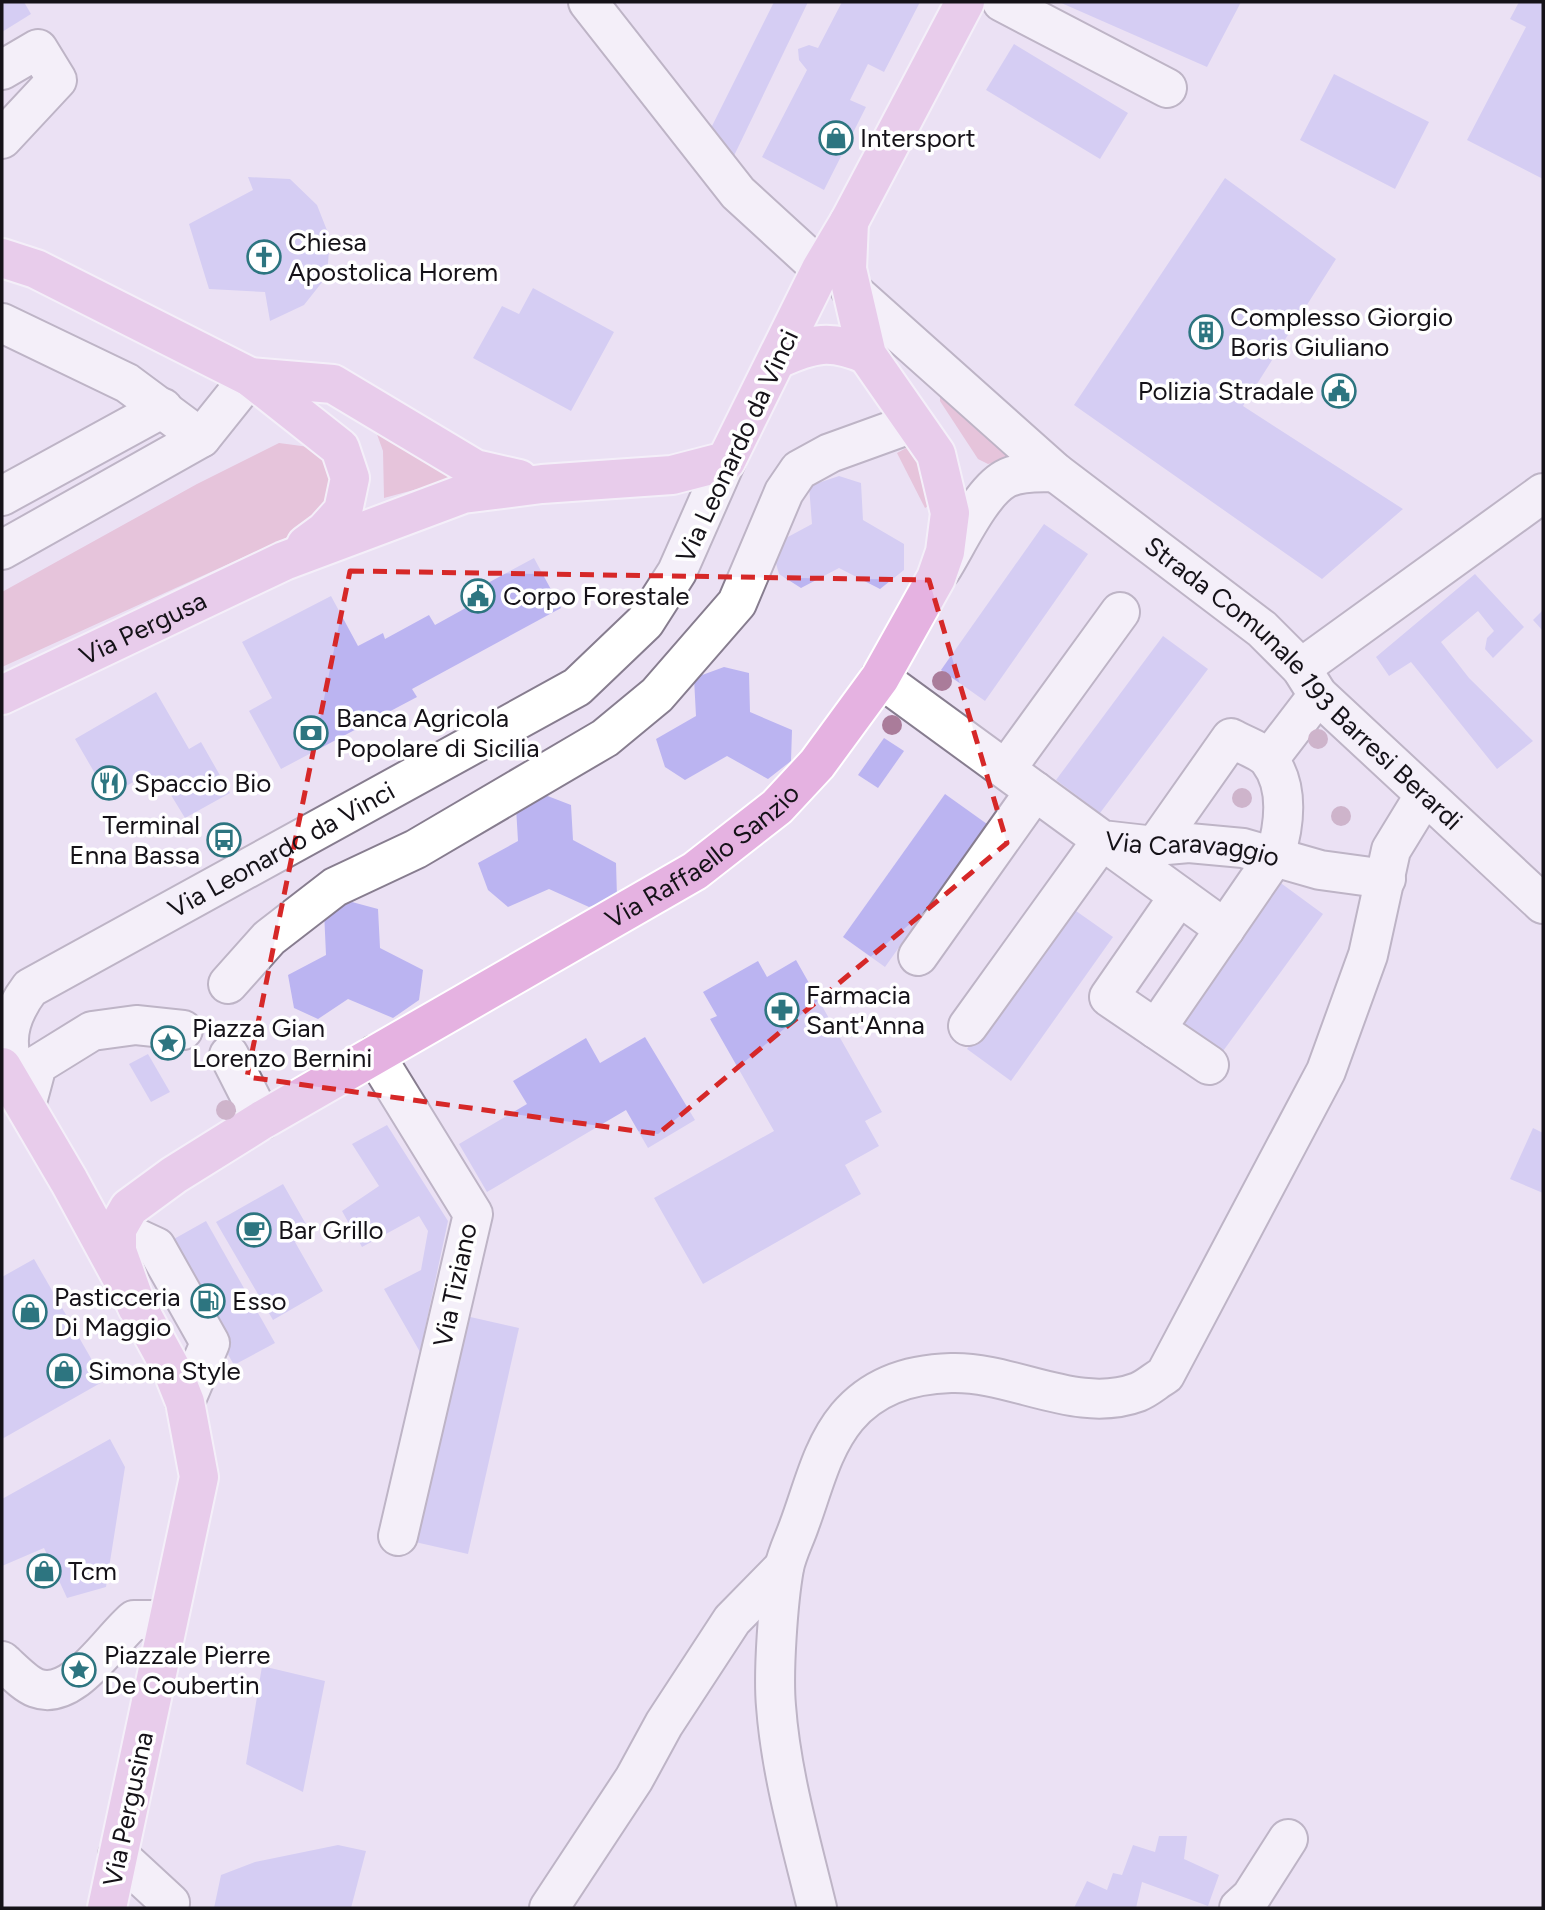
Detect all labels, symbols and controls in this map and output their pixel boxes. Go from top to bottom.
shop icon: Intersport [817,119,855,157]
place label: Intersport [860,122,976,154]
place label: Chiesa Apostolica Horem [288,226,498,288]
church icon: Chiesa Apostolica Horem [245,238,283,276]
place label: Complesso Giorgio Boris Giuliano [1230,301,1453,363]
building icon: Complesso Giorgio Boris Giuliano [1187,313,1225,351]
street label: Via Leonardo da Vinci [669,324,805,568]
public building icon: Polizia Stradale [1320,372,1358,410]
place label: Polizia Stradale [1138,375,1314,407]
street label: Strada Comunale 193 Barresi Berardi [1138,530,1469,837]
public building icon: Corpo Forestale [459,577,497,615]
place label: Corpo Forestale [503,580,690,612]
street label: Via Pergusa [74,584,212,672]
place label: Banca Agricola Popolare di Sicilia [336,702,540,764]
bank icon: Banca Agricola Popolare di Sicilia [292,714,330,752]
restaurant icon: Spaccio Bio [90,764,128,802]
place label: Spaccio Bio [134,767,271,799]
street label: Via Leonardo da Vinci [163,775,400,925]
street label: Via Raffaello Sanzio [599,777,806,935]
place label: Terminal Enna Bassa [69,809,200,871]
bus stop icon: Terminal Enna Bassa [205,821,243,859]
street label: Via Caravaggio [1103,824,1283,874]
place label: Farmacia Sant'Anna [806,979,925,1041]
pharmacy icon: Farmacia Sant'Anna [763,991,801,1029]
place label: Piazza Gian Lorenzo Bernini [192,1012,372,1074]
place icon: Piazza Gian Lorenzo Bernini [149,1024,187,1062]
cafe icon: Bar Grillo [235,1211,273,1249]
place label: Bar Grillo [278,1214,383,1246]
street label: Via Tiziano [426,1220,484,1350]
place label: Pasticceria Di Maggio [54,1281,180,1343]
fuel station icon: Esso [189,1282,227,1320]
place label: Esso [232,1285,287,1317]
shop icon: Pasticceria Di Maggio [11,1293,49,1331]
shop icon: Simona Style [45,1352,83,1390]
place label: Simona Style [88,1355,241,1387]
shop icon: Tcm [25,1552,63,1590]
place label: Tcm [68,1555,117,1587]
place label: Piazzale Pierre De Coubertin [104,1639,271,1701]
place icon: Piazzale Pierre De Coubertin [60,1651,98,1689]
street label: Via Pergusina [96,1729,160,1889]

